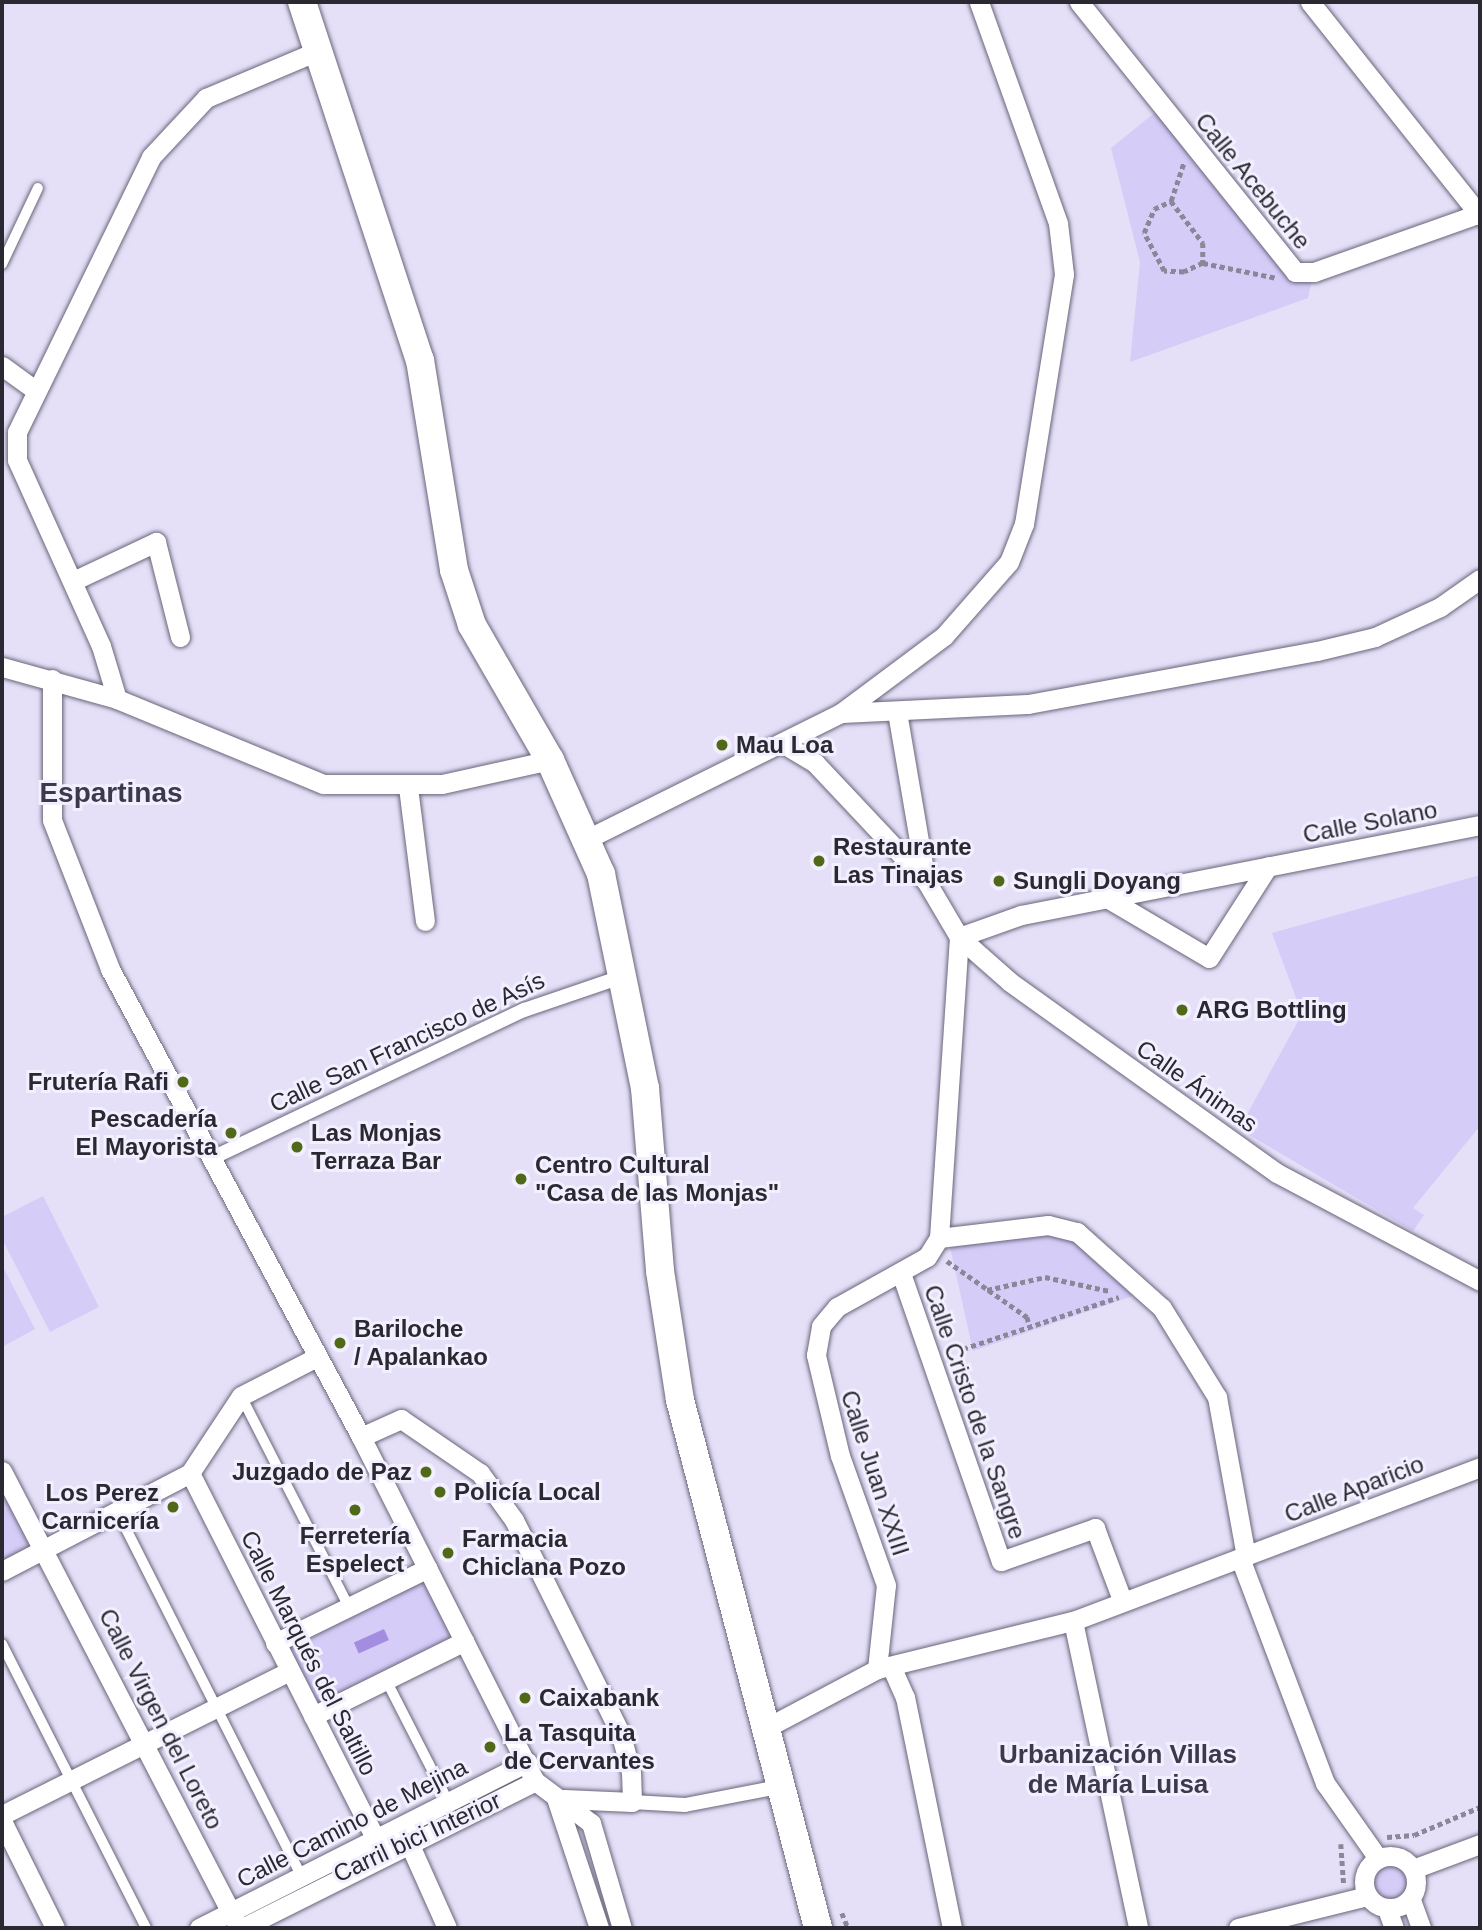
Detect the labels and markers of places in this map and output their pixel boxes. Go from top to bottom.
place label: Mau Loa [736,731,833,759]
marker: Mau Loa [714,737,730,753]
place label: Restaurante Las Tinajas [833,833,972,889]
marker: Restaurante Las Tinajas [811,853,827,869]
place label: Sungli Doyang [1013,867,1181,895]
marker: Sungli Doyang [991,873,1007,889]
place label: ARG Bottling [1196,996,1347,1024]
marker: ARG Bottling [1174,1002,1190,1018]
place label: Frutería Rafi [28,1068,169,1096]
marker: Frutería Rafi [175,1074,191,1090]
place label: Pescadería El Mayorista [76,1105,217,1161]
place label: Las Monjas Terraza Bar [311,1119,442,1175]
marker: Pescadería El Mayorista [223,1125,239,1141]
marker: Las Monjas Terraza Bar [289,1139,305,1155]
place label: Centro Cultural "Casa de las Monjas" [535,1151,779,1207]
marker: Centro Cultural "Casa de las Monjas" [513,1171,529,1187]
place label: Bariloche / Apalankao [354,1315,489,1371]
marker: Bariloche / Apalankao [332,1335,348,1351]
place label: Juzgado de Paz [232,1458,412,1486]
marker: Juzgado de Paz [418,1464,434,1480]
place label: Policía Local [454,1478,601,1506]
place label: Los Perez Carnicería [42,1479,159,1535]
marker: Policía Local [432,1484,448,1500]
marker: Los Perez Carnicería [165,1499,181,1515]
marker: Ferretería Espelect [347,1502,363,1518]
place label: Ferretería Espelect [300,1522,410,1578]
place label: Farmacia Chiclana Pozo [462,1525,626,1581]
marker: Farmacia Chiclana Pozo [440,1545,456,1561]
place label: Caixabank [539,1684,659,1712]
marker: Caixabank [517,1690,533,1706]
place label: La Tasquita de Cervantes [504,1719,655,1775]
marker: La Tasquita de Cervantes [482,1739,498,1755]

